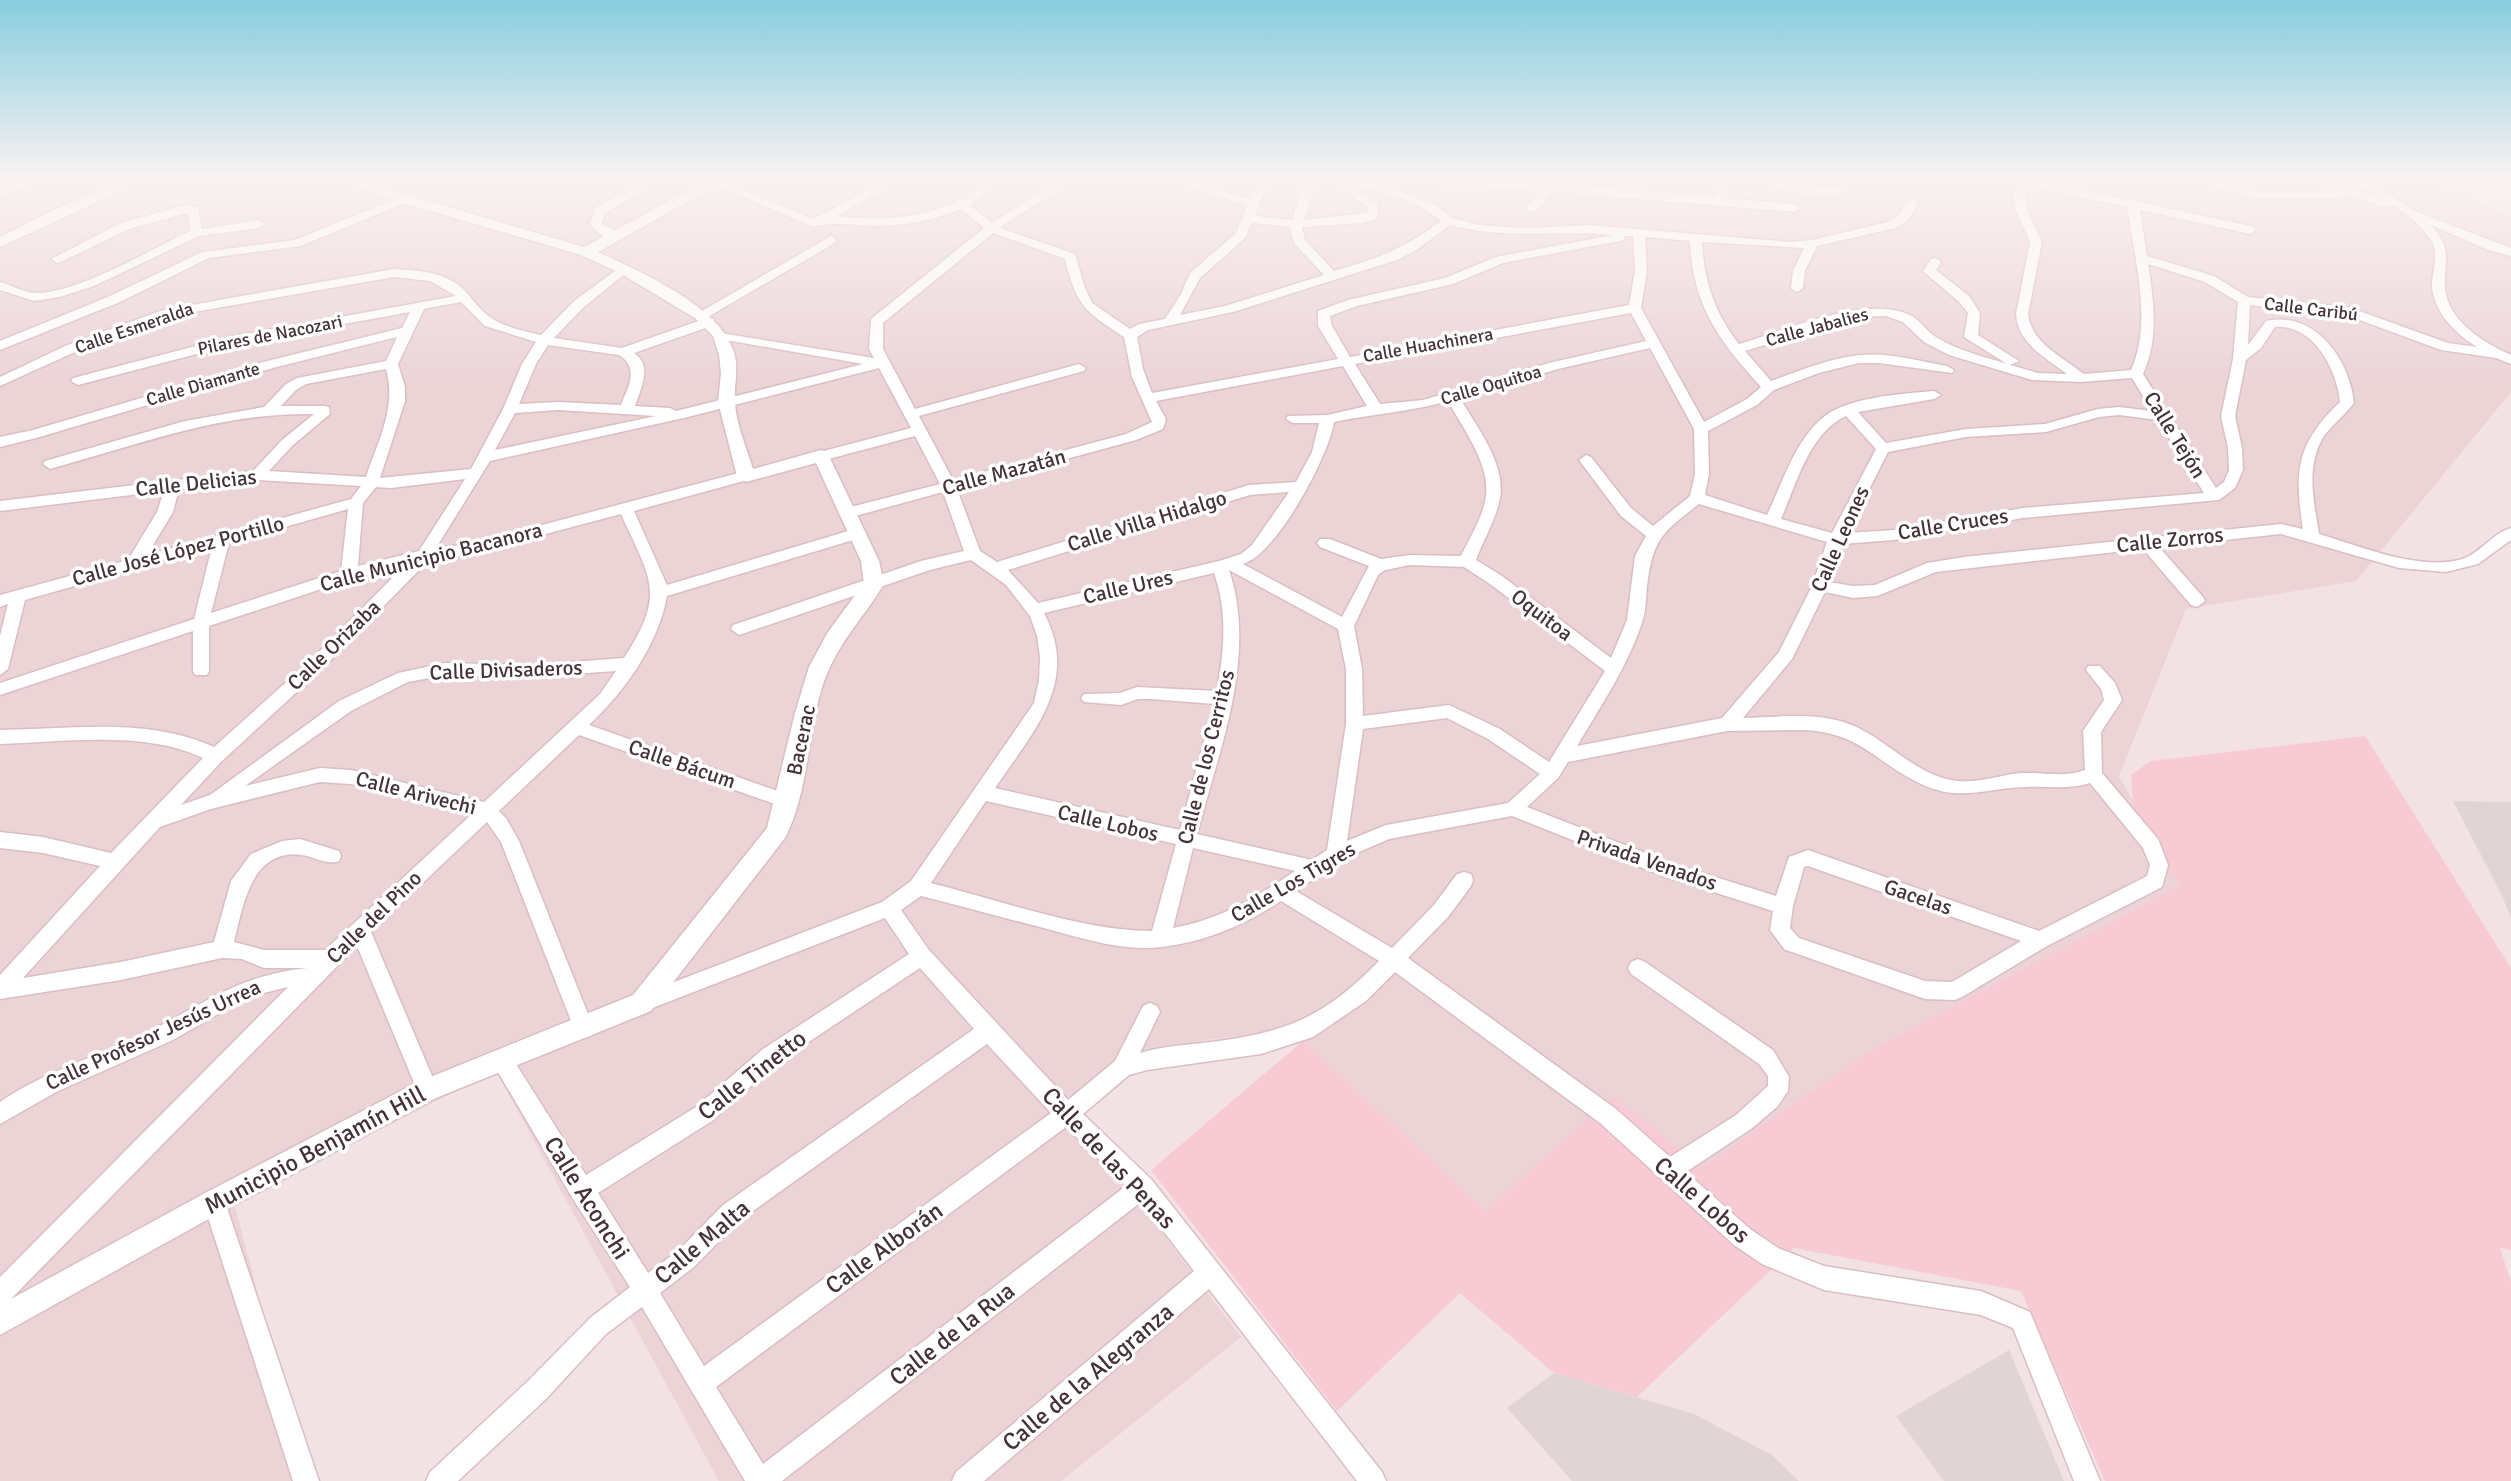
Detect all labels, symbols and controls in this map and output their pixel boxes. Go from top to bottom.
street label: Calle Caribú [2263,292,2359,326]
street label: Calle Esmeralda [72,297,196,359]
street label: Calle Jabalies [1763,303,1871,351]
street label: Pilares de Nacozari [196,310,344,360]
street label: Calle Huachinera [1361,323,1495,367]
street label: Calle Diamante [144,357,262,411]
street label: Calle Oquitoa [1438,360,1544,410]
street label: Calle Tejón [2138,387,2212,483]
street label: Calle Mazatán [939,443,1069,501]
street label: Calle Delicias [134,464,258,502]
street label: Calle Leones [1805,482,1875,596]
street label: Calle Villa Hidalgo [1064,484,1230,558]
street label: Calle Cruces [1896,502,2010,546]
street label: Calle José López Portillo [69,510,287,592]
street label: Calle Municipio Bacanora [317,517,545,597]
street label: Calle Zorros [2115,521,2225,559]
street label: Calle Ures [1081,564,1175,610]
street label: Oquitoa [1506,583,1578,647]
street label: Calle Orizaba [282,594,386,696]
street label: Calle Divisaderos [429,654,583,686]
street label: Calle de los Cerritos [1172,667,1240,847]
street label: Bacerac [781,702,821,778]
street label: Calle Bácum [625,734,739,794]
street label: Calle Arivechi [353,765,479,821]
street label: Calle Lobos [1055,799,1161,847]
street label: Privada Venados [1574,824,1720,896]
street label: Calle Los Tigres [1226,836,1360,928]
street label: Calle del Pino [321,865,427,969]
street label: Gacelas [1880,873,1956,921]
street label: Calle Profesor Jesús Urrea [41,974,265,1096]
street label: Calle Tinetto [692,1023,812,1127]
street label: Municipio Benjamín Hill [199,1079,431,1221]
street label: Calle de las Penas [1036,1081,1182,1235]
street label: Calle Aconchi [537,1131,637,1265]
street label: Calle Lobos [1648,1150,1756,1250]
street label: Calle Malta [648,1193,756,1291]
street label: Calle Alborán [819,1195,949,1301]
street label: Calle de la Rua [883,1276,1021,1392]
street label: Calle de la Alegranza [996,1297,1180,1457]

